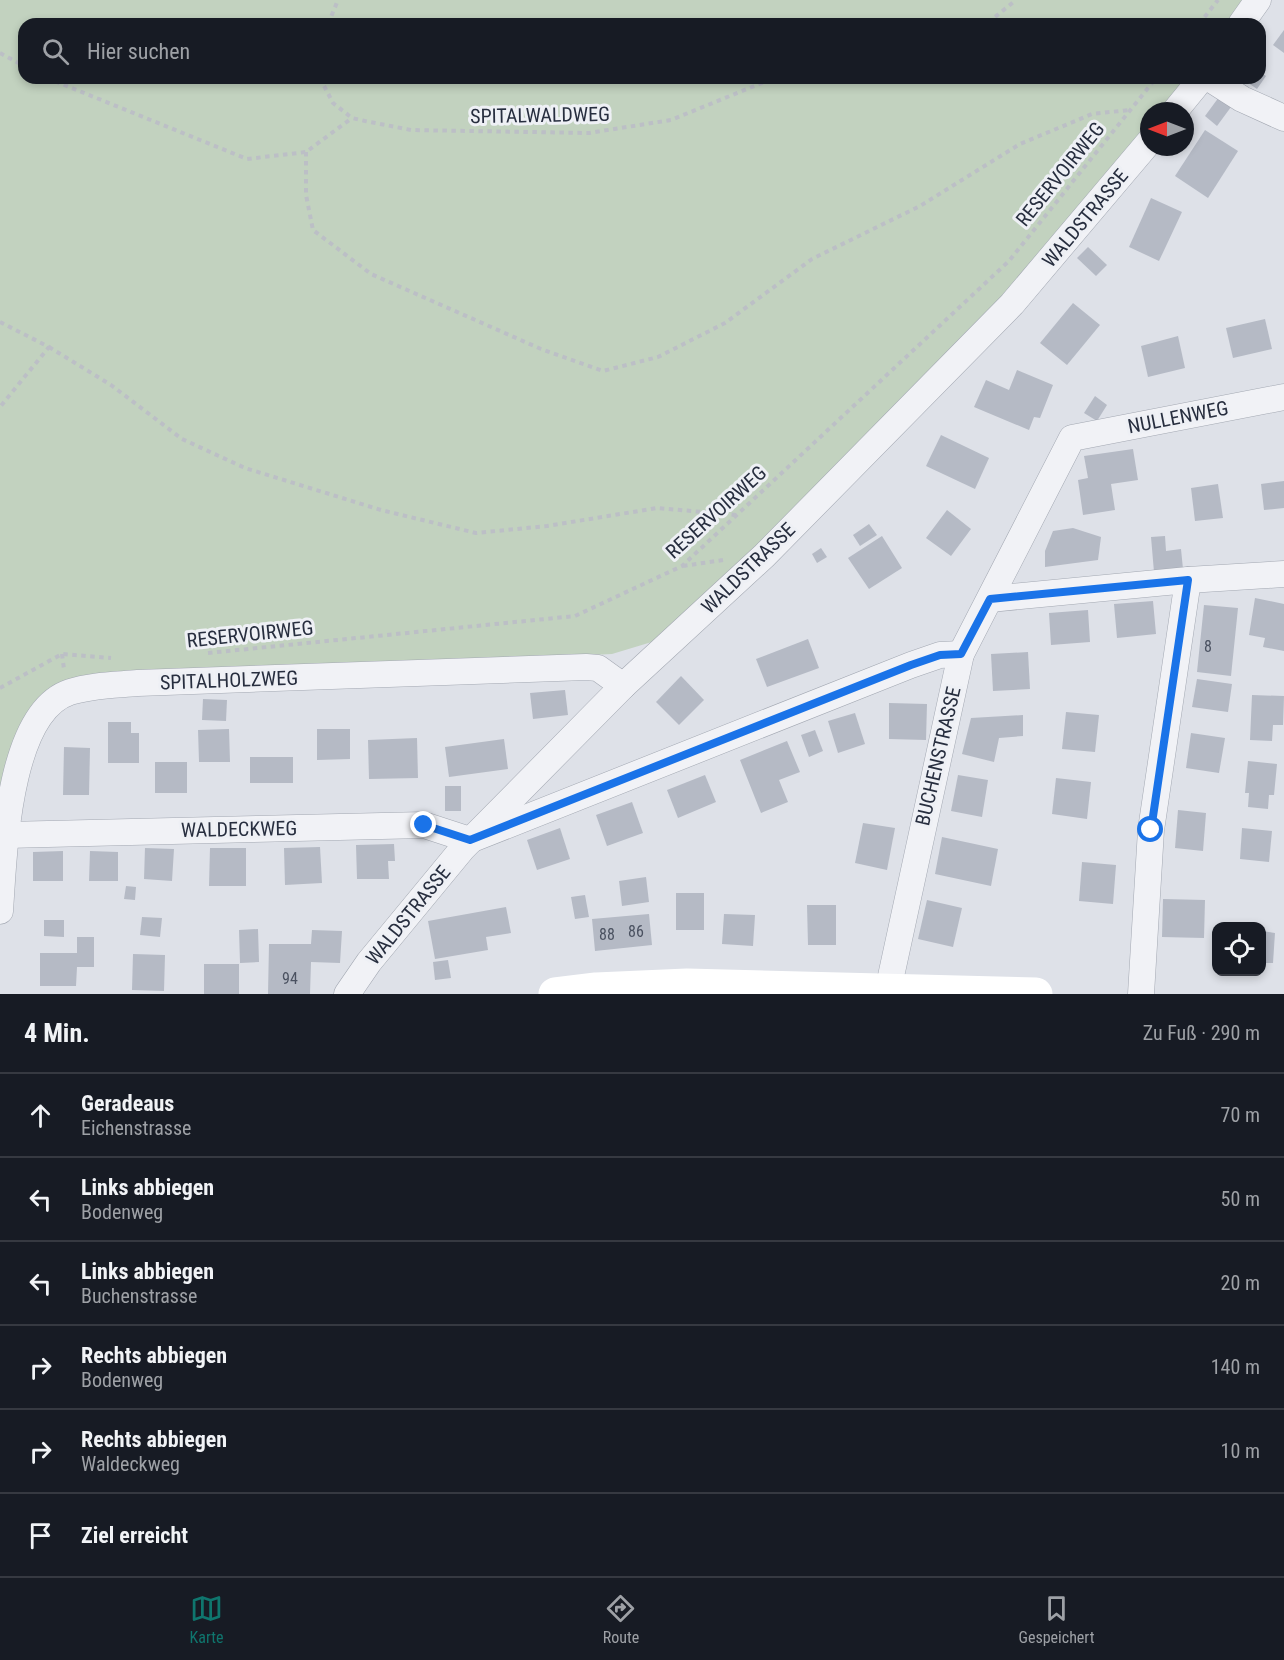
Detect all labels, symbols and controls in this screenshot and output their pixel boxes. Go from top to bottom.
search box [18,18,1266,84]
icon: search [39,35,72,68]
text: Hier suchen [87,39,190,64]
street label: SPITALWALDWEG [470,102,610,128]
north arrow [1140,102,1194,156]
street label: RESERVOIRWEG [1011,117,1109,231]
street label: WALDSTRASSE [1037,164,1133,272]
street label: NULLENWEG [1126,395,1230,439]
street label: RESERVOIRWEG [661,461,771,563]
street label: WALDSTRASSE [696,517,800,619]
street label: RESERVOIRWEG [186,615,314,653]
house number: 8 [1204,637,1212,656]
street label: SPITALHOLZWEG [159,666,299,694]
street label: BUCHENSTRASSE [910,684,966,828]
route end [410,811,436,837]
street label: WALDECKWEG [181,816,297,842]
route start [1137,816,1163,842]
street label: WALDSTRASSE [361,860,455,970]
house number: 86 [628,922,644,941]
map controls [1212,922,1266,976]
button: locate [1212,922,1266,976]
house number: 88 [599,925,615,944]
house number: 94 [282,969,298,988]
text: 4 Min. [24,1018,90,1048]
text: Zu Fuß · 290 m [1143,1021,1260,1045]
text: Geradeaus [81,1091,174,1116]
icon: ahead [24,1099,57,1132]
text: 70 m [1221,1103,1260,1127]
text: Eichenstrasse [81,1116,191,1140]
text: Links abbiegen [81,1175,214,1200]
icon: left [24,1183,57,1216]
text: 50 m [1221,1187,1260,1211]
text: Bodenweg [81,1200,163,1224]
text: Links abbiegen [81,1259,214,1284]
icon: left [24,1267,57,1300]
text: 20 m [1221,1271,1260,1295]
text: Buchenstrasse [81,1284,197,1308]
text: Rechts abbiegen [81,1343,227,1368]
icon: right [24,1351,57,1384]
text: 140 m [1211,1355,1260,1379]
text: Bodenweg [81,1368,163,1392]
text: Rechts abbiegen [81,1427,227,1452]
icon: right [24,1435,57,1468]
text: 10 m [1221,1439,1260,1463]
text: Waldeckweg [81,1452,180,1476]
icon: arrive [24,1519,57,1552]
text: Ziel erreicht [81,1523,188,1548]
tab: Karte [190,1592,224,1647]
tab: Route [603,1592,639,1647]
tab: Gespeichert [1018,1592,1094,1647]

